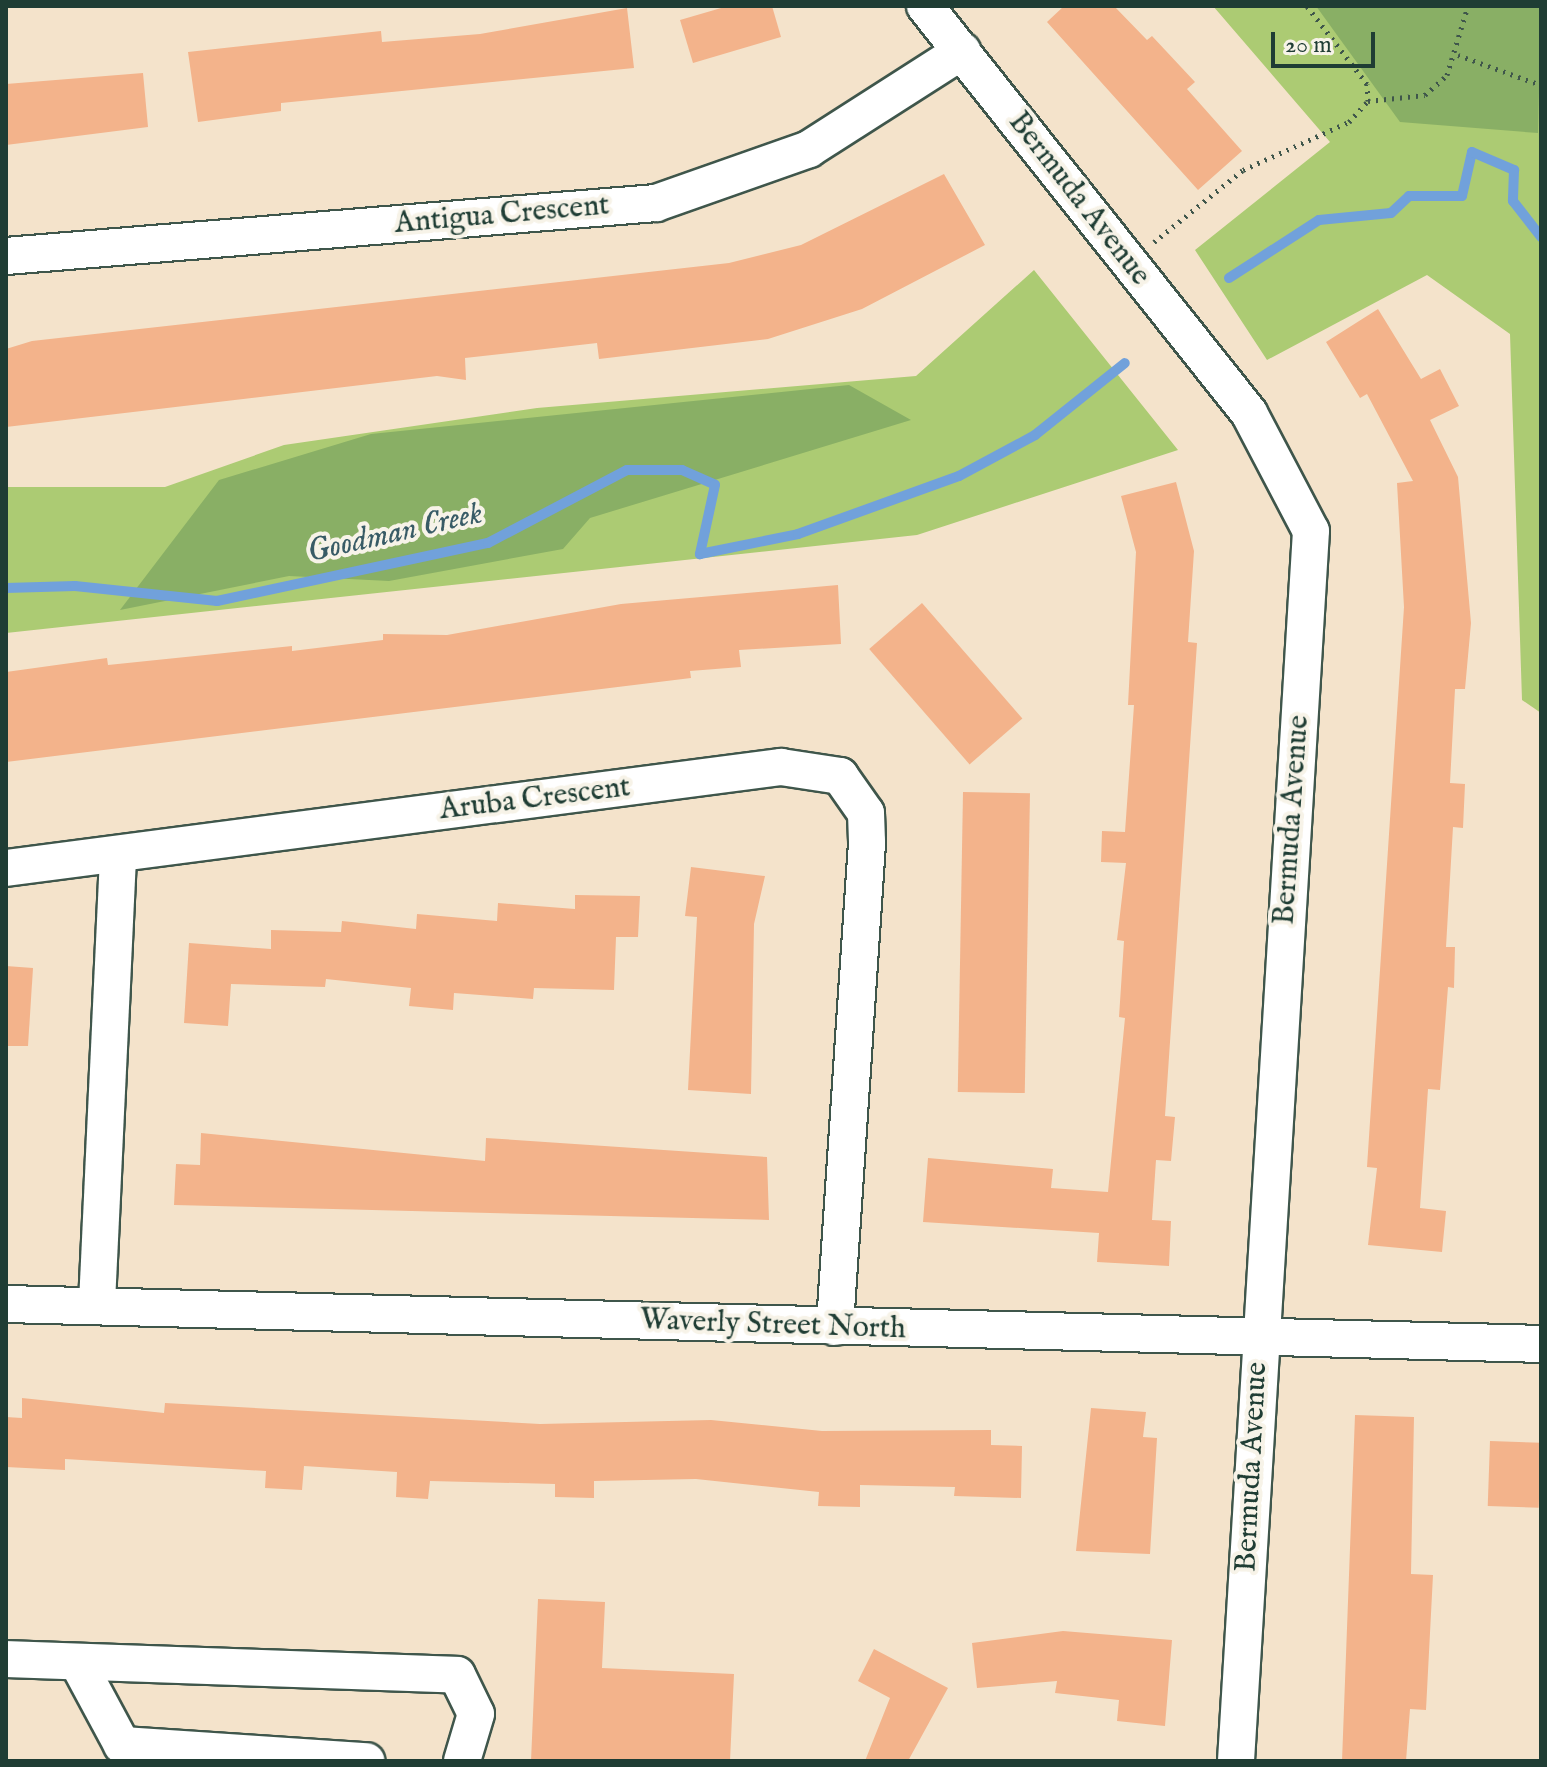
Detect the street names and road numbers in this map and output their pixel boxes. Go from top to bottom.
street label: Bermuda Avenue [1000,105,1158,293]
street label: Antigua Crescent [393,188,611,242]
street label: Bermuda Avenue [1267,714,1317,926]
street label: Aruba Crescent [438,769,632,829]
street label: Waverly Street North [639,1302,907,1348]
street label: Bermuda Avenue [1229,1361,1275,1573]

